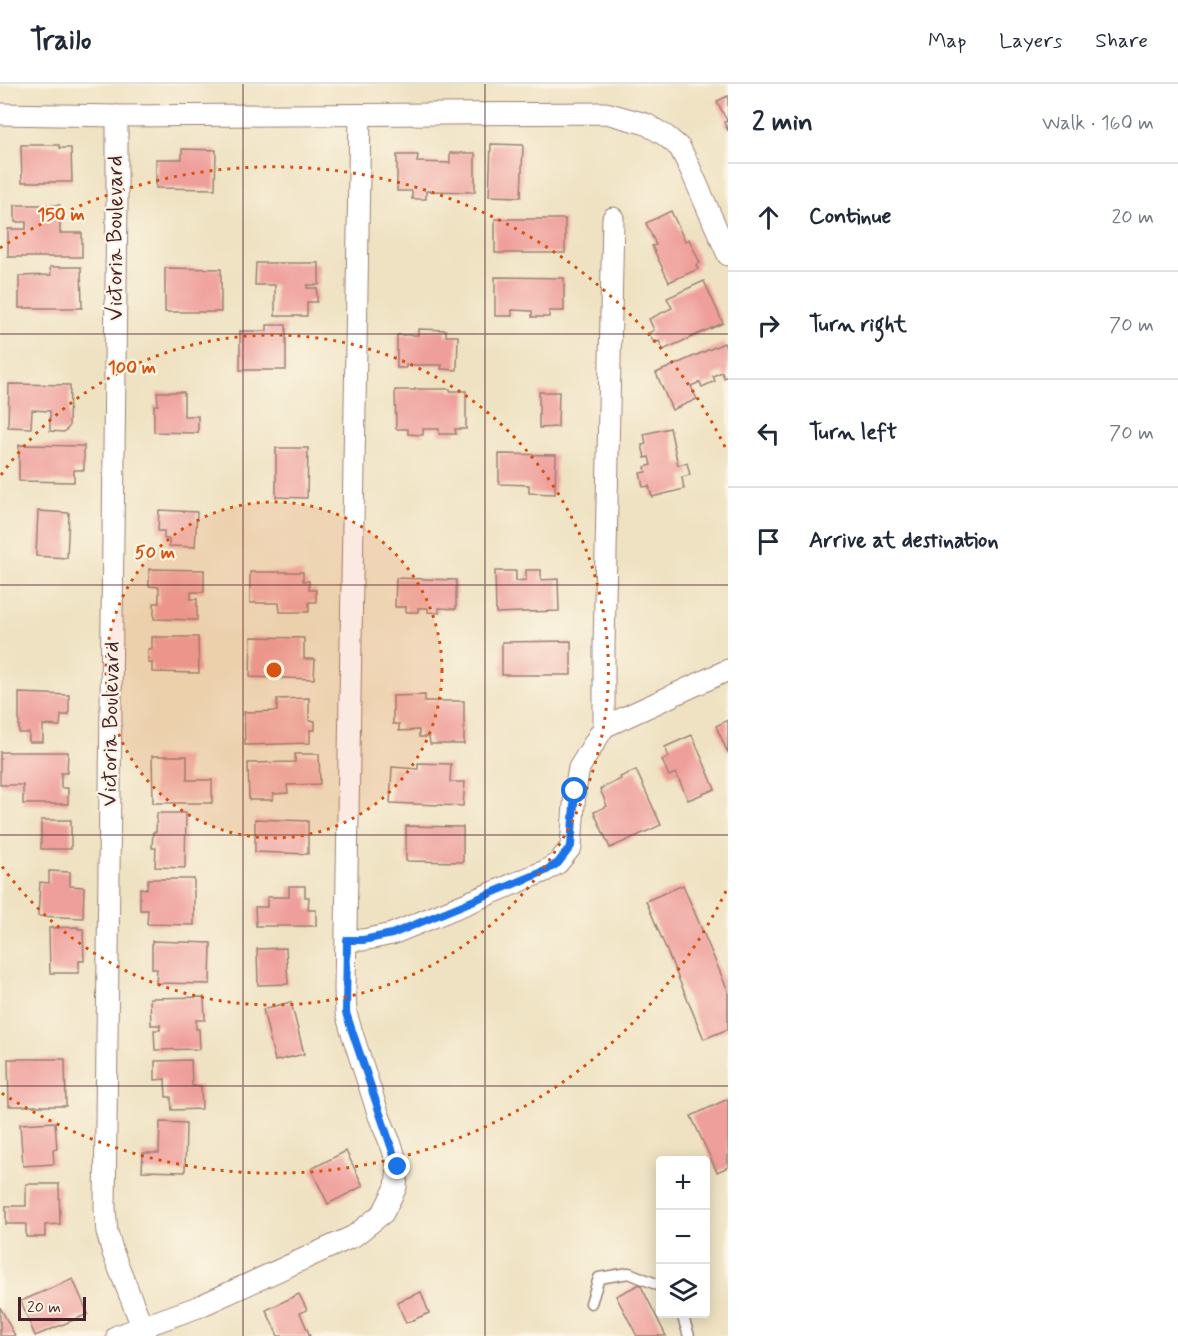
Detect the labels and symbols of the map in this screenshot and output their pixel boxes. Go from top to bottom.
street label: Victoria Boulevard [102,155,130,321]
text: 150 m [37,203,85,227]
text: 100 m [108,356,156,380]
text: 50 m [135,541,175,565]
street label: Victoria Boulevard [96,641,126,807]
centre of rings [264,660,284,680]
route start [561,777,587,803]
route end [384,1153,410,1179]
scale bar [18,1294,86,1322]

